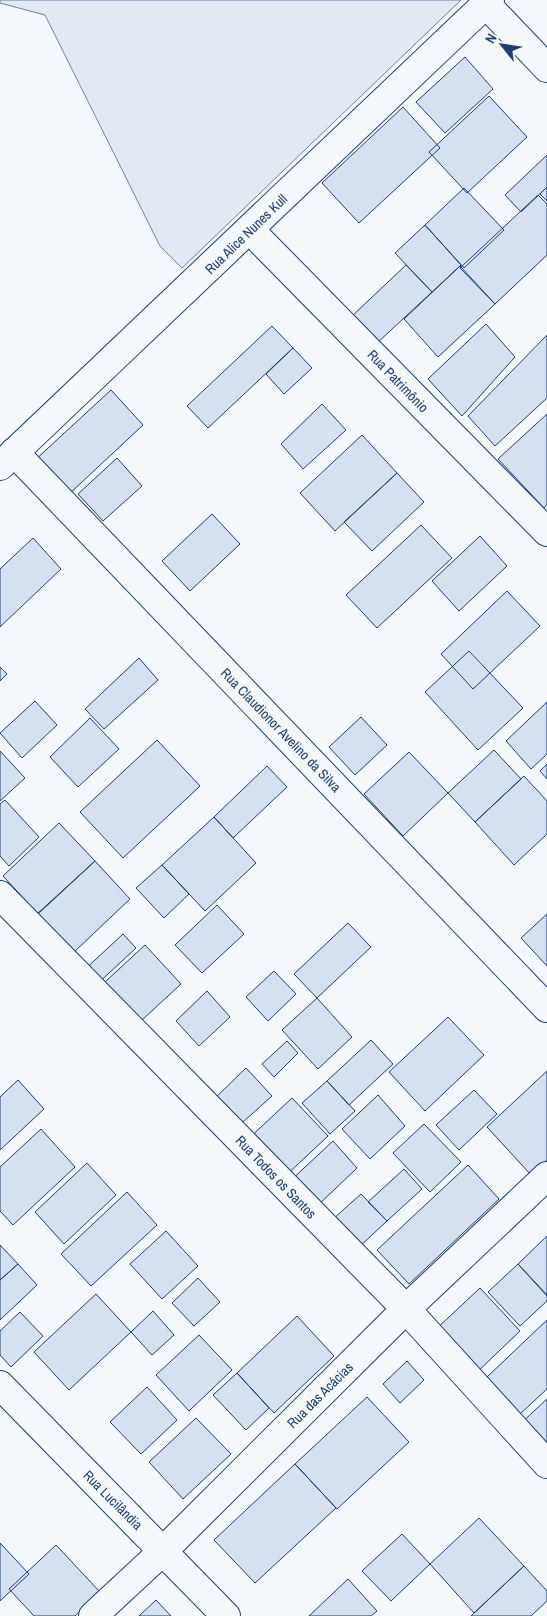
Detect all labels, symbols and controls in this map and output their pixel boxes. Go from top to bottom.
north arrow [477,20,527,70]
text: N [481,30,501,47]
street label: Rua Alice Nunes Kull [201,190,291,278]
street label: Rua Patrimônio [364,346,432,416]
street label: Rua Claudionor Avelino da Silva [217,664,345,796]
street label: Rua Todos os Santos [232,1132,320,1223]
street label: Rua das Acácias [283,1358,357,1432]
street label: Rua Lucilândia [79,1466,147,1534]

